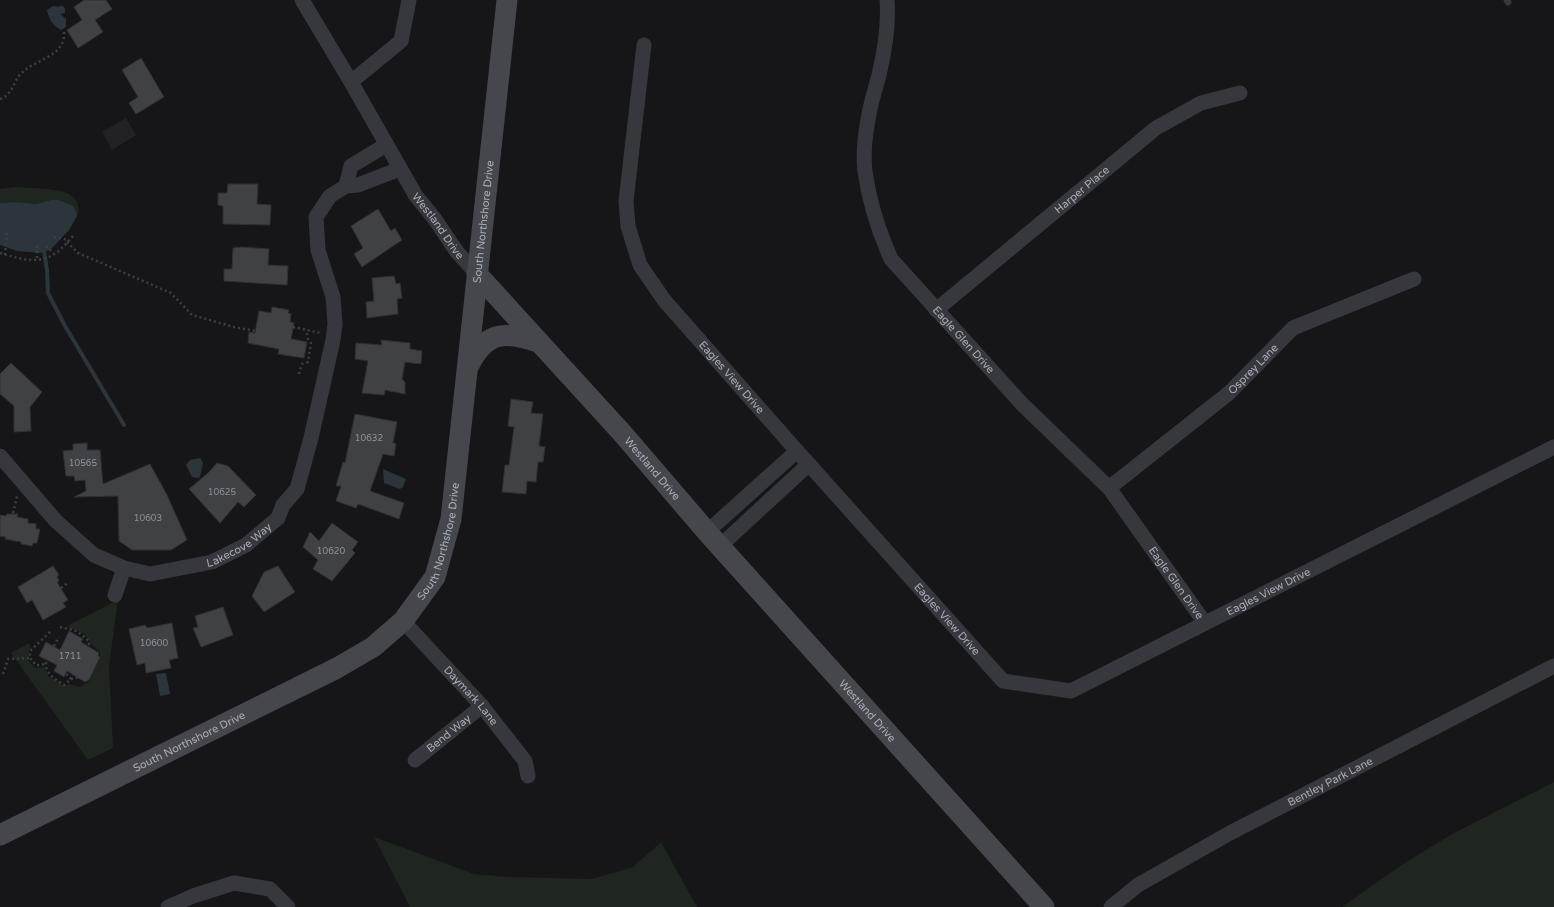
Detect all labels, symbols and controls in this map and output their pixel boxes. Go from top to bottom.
street label: South Northshore Drive [470,160,496,284]
street label: Harper Place [1052,163,1112,216]
street label: Westland Drive [410,190,467,262]
street label: Eagle Glen Drive [930,303,997,376]
street label: Eagles View Drive [696,338,767,416]
street label: Osprey Lane [1225,341,1280,397]
house number: 10632 [355,433,383,444]
street label: Westland Drive [622,434,683,503]
house number: 10565 [69,458,97,469]
street label: South Northshore Drive [414,482,461,602]
house number: 10625 [208,487,236,498]
house number: 10603 [134,513,162,524]
street label: Lakecove Way [205,520,274,569]
street label: Eagle Glen Drive [1146,544,1207,622]
house number: 10620 [317,546,345,557]
street label: Eagles View Drive [1224,565,1312,618]
street label: Eagles View Drive [912,580,983,658]
house number: 10600 [140,638,168,649]
house number: 1711 [59,651,81,662]
street label: Daymark Lane [441,663,501,728]
street label: Westland Drive [836,677,899,744]
street label: South Northshore Drive [131,708,247,775]
street label: Bend Way [424,711,473,755]
street label: Bentley Park Lane [1285,754,1375,809]

